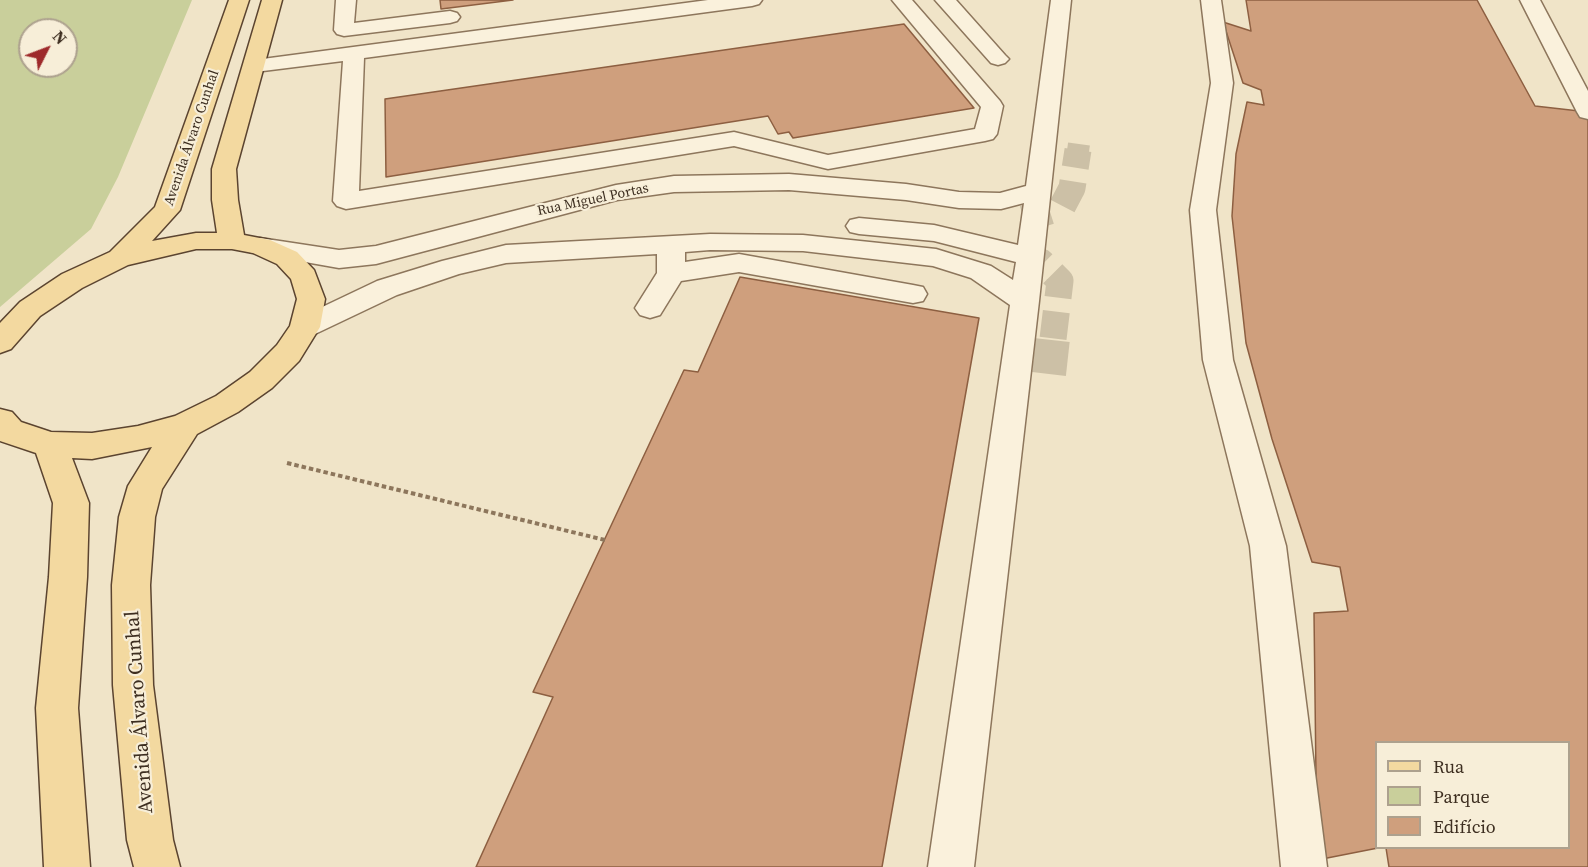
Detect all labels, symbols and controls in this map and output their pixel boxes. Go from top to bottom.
north arrow [18,18,78,78]
text: N [48,26,72,49]
street label: Avenida Álvaro Cunhal [161,68,223,208]
street label: Rua Miguel Portas [536,180,650,220]
street label: Avenida Álvaro Cunhal [121,610,159,814]
legend [1375,741,1570,849]
text: Rua [1433,754,1464,779]
text: Parque [1433,784,1490,809]
text: Edifício [1433,814,1496,839]

